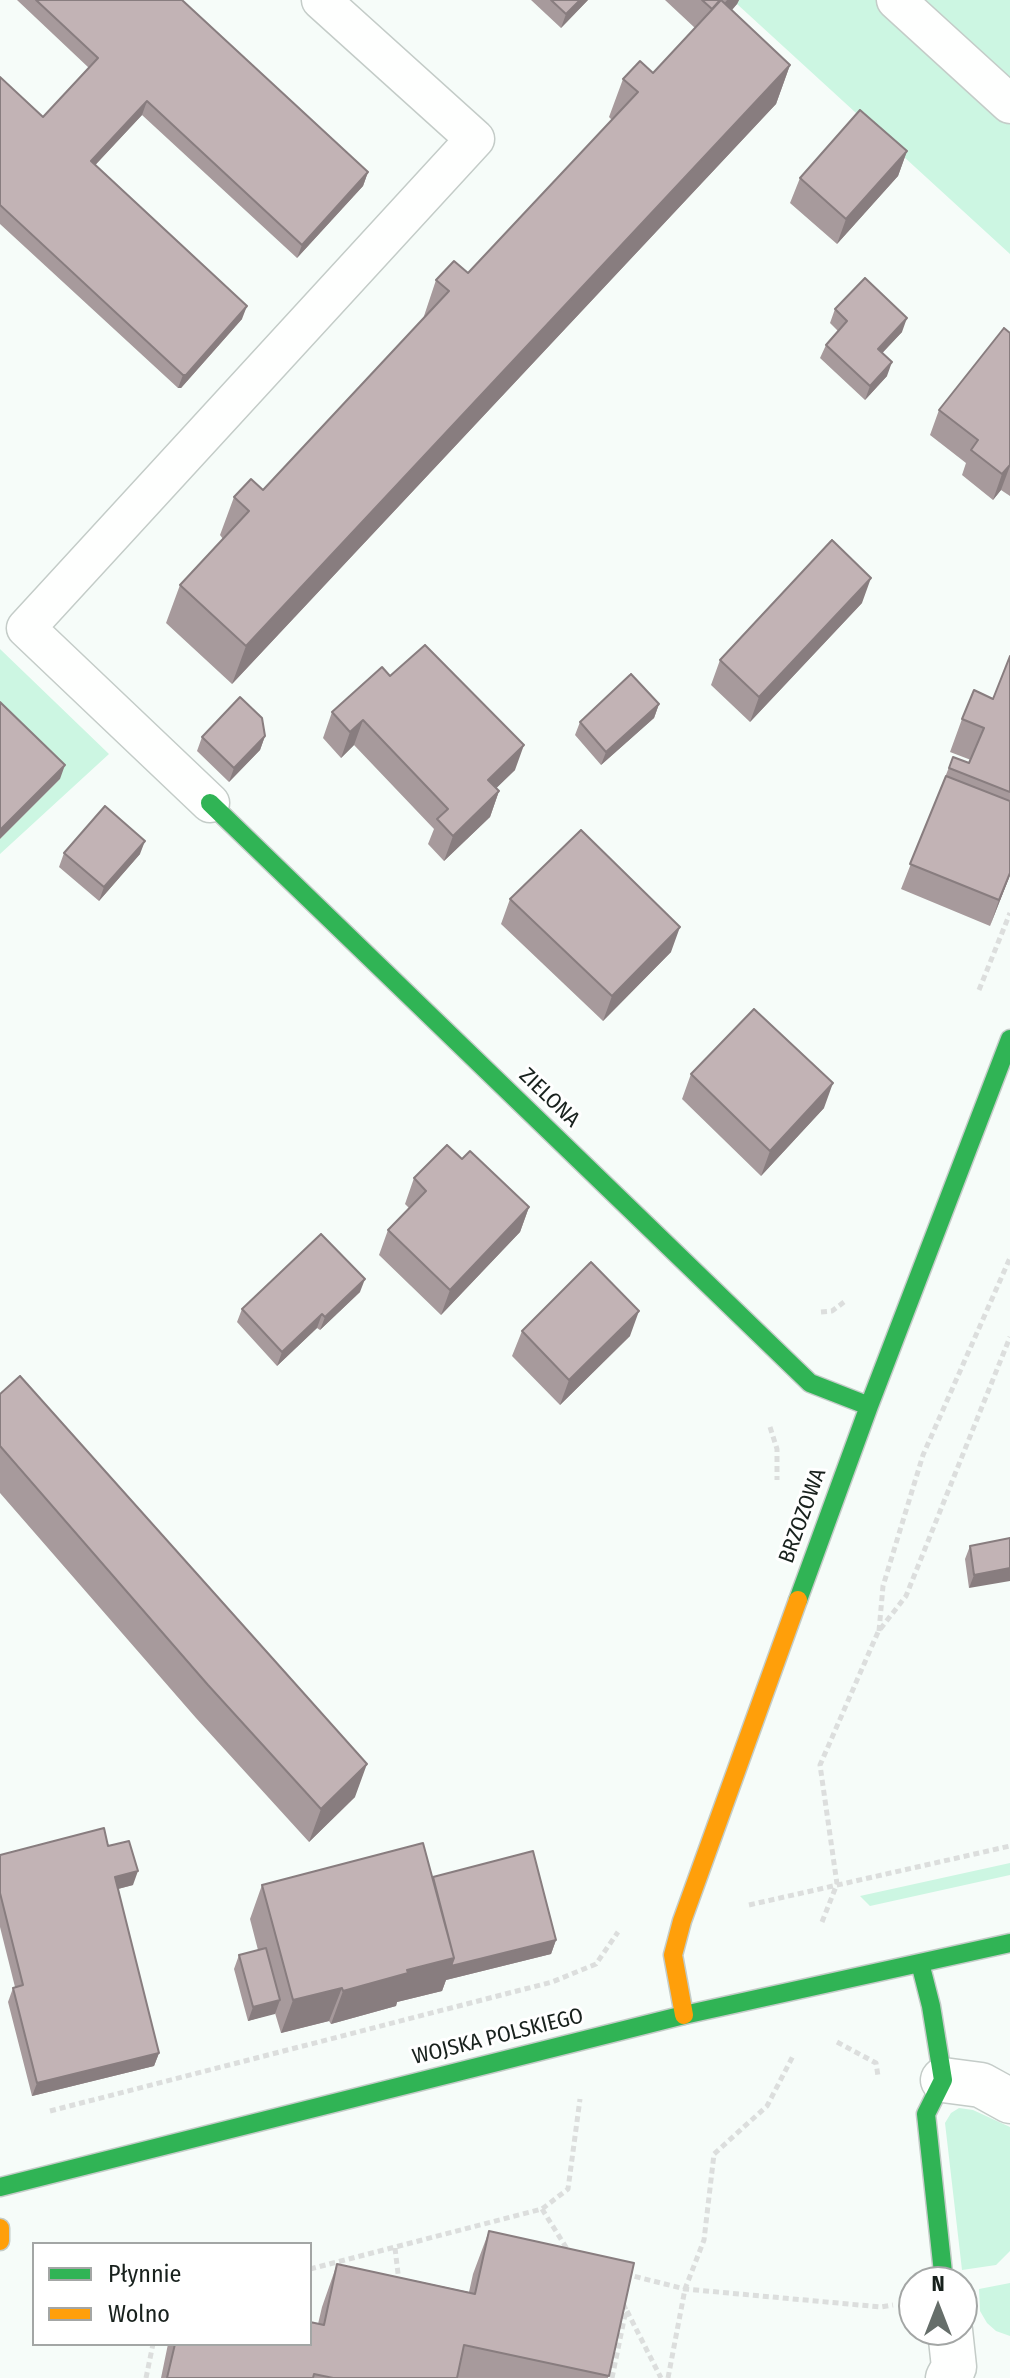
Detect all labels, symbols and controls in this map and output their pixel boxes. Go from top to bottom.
street label: ZIELONA [513,1063,585,1133]
street label: BRZOZOWA [774,1465,832,1567]
street label: WOJSKA POLSKIEGO [410,2003,586,2071]
legend [32,2242,312,2346]
text: Płynnie [108,2260,181,2288]
north arrow [898,2266,978,2346]
text: N [931,2270,945,2297]
text: Wolno [108,2300,170,2328]

